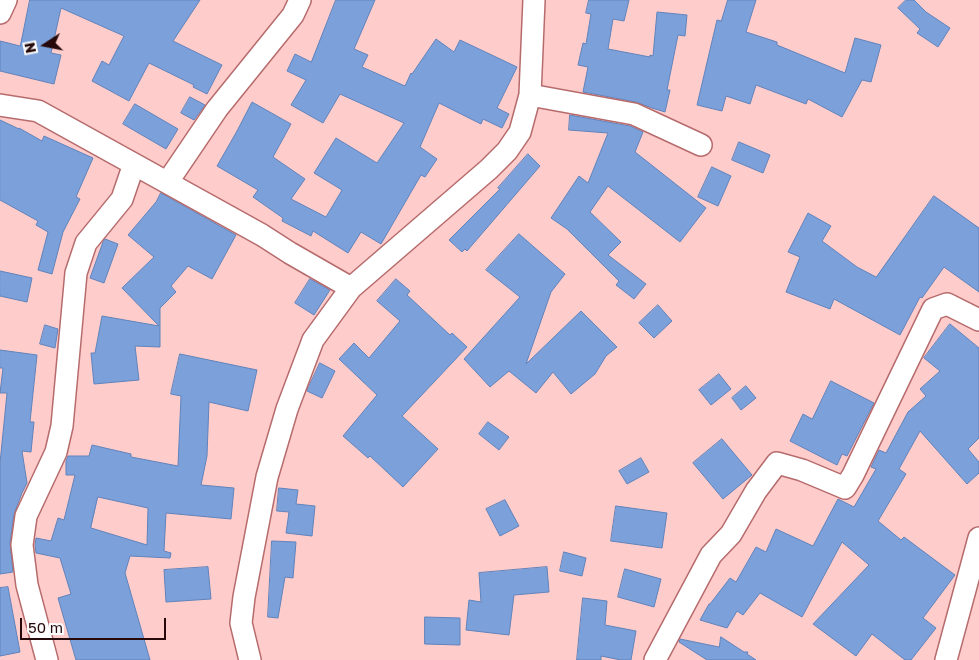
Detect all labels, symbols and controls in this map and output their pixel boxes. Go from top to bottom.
north arrow [20,20,70,70]
text: N [20,41,39,55]
scale bar [22,608,169,640]
text: 50 m [28,618,63,636]

